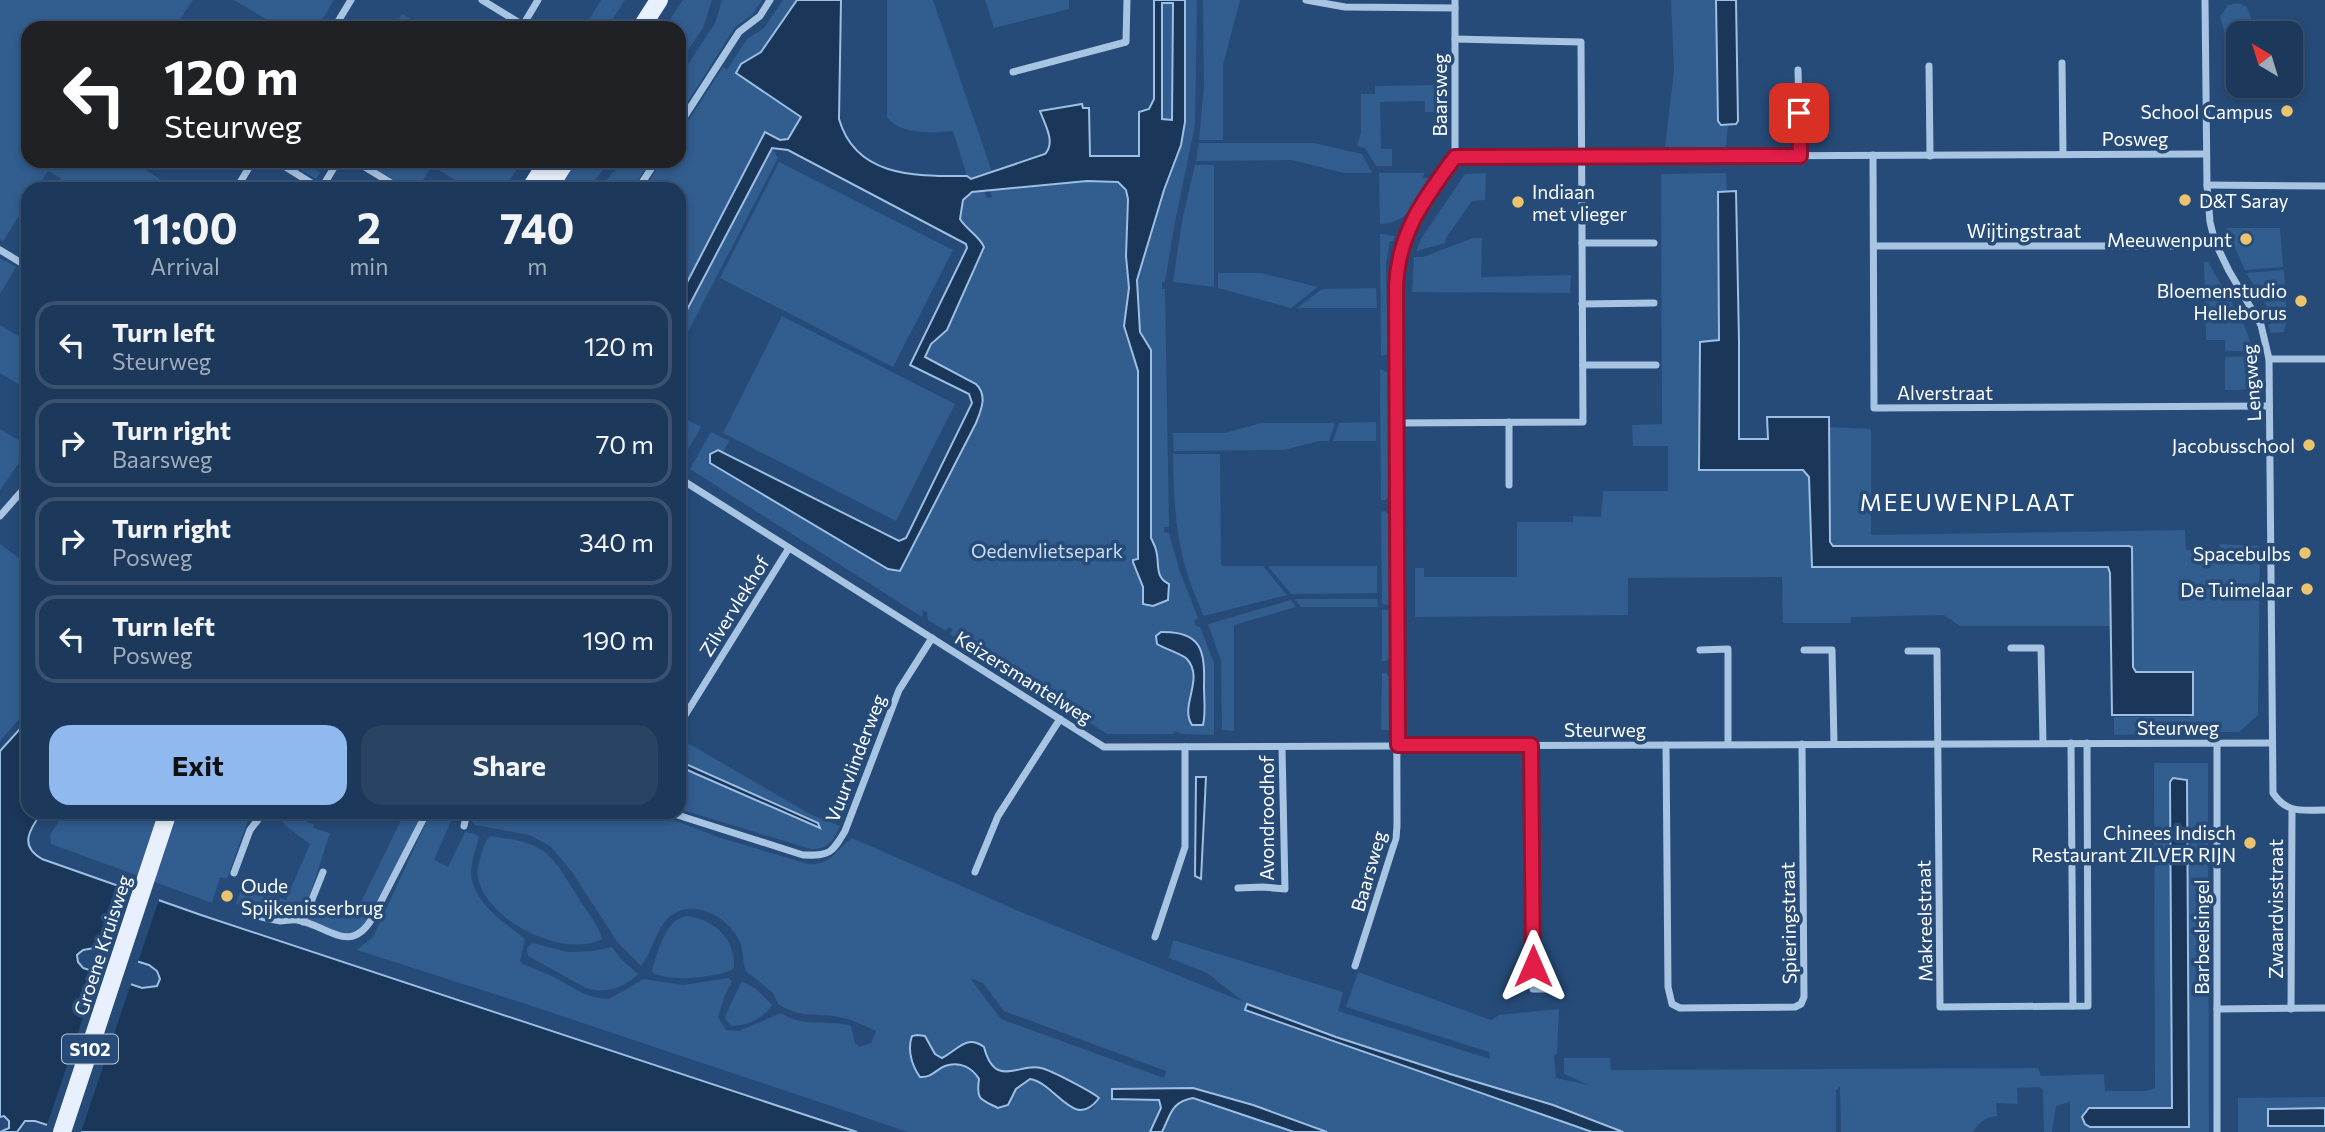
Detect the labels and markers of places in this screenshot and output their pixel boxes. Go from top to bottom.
pin [1769,83,1829,143]
place label: School Campus [2140,100,2273,123]
marker: School Campus [2279,103,2295,119]
place label: Indiaan met vlieger [1532,180,1627,225]
place label: D&T Saray [2199,189,2289,212]
marker: D&T Saray [2177,192,2193,208]
marker: Indiaan met vlieger [1510,194,1526,210]
place label: Meeuwenpunt [2107,228,2232,251]
marker: Meeuwenpunt [2238,231,2254,247]
place label: Bloemenstudio Helleborus [2157,279,2287,324]
marker: Bloemenstudio Helleborus [2293,293,2309,309]
place label: Jacobusschool [2172,434,2295,457]
marker: Jacobusschool [2301,437,2317,453]
place label: Spacebulbs [2193,542,2291,565]
marker: Spacebulbs [2297,545,2313,561]
place label: De Tuimelaar [2180,578,2293,601]
marker: De Tuimelaar [2299,581,2315,597]
place label: Chinees Indisch Restaurant ZILVER RIJN [2031,821,2236,866]
marker: Chinees Indisch Restaurant ZILVER RIJN [2242,835,2258,851]
place label: Oude Spijkenisserbrug [241,874,383,919]
marker: Oude Spijkenisserbrug [219,888,235,904]

